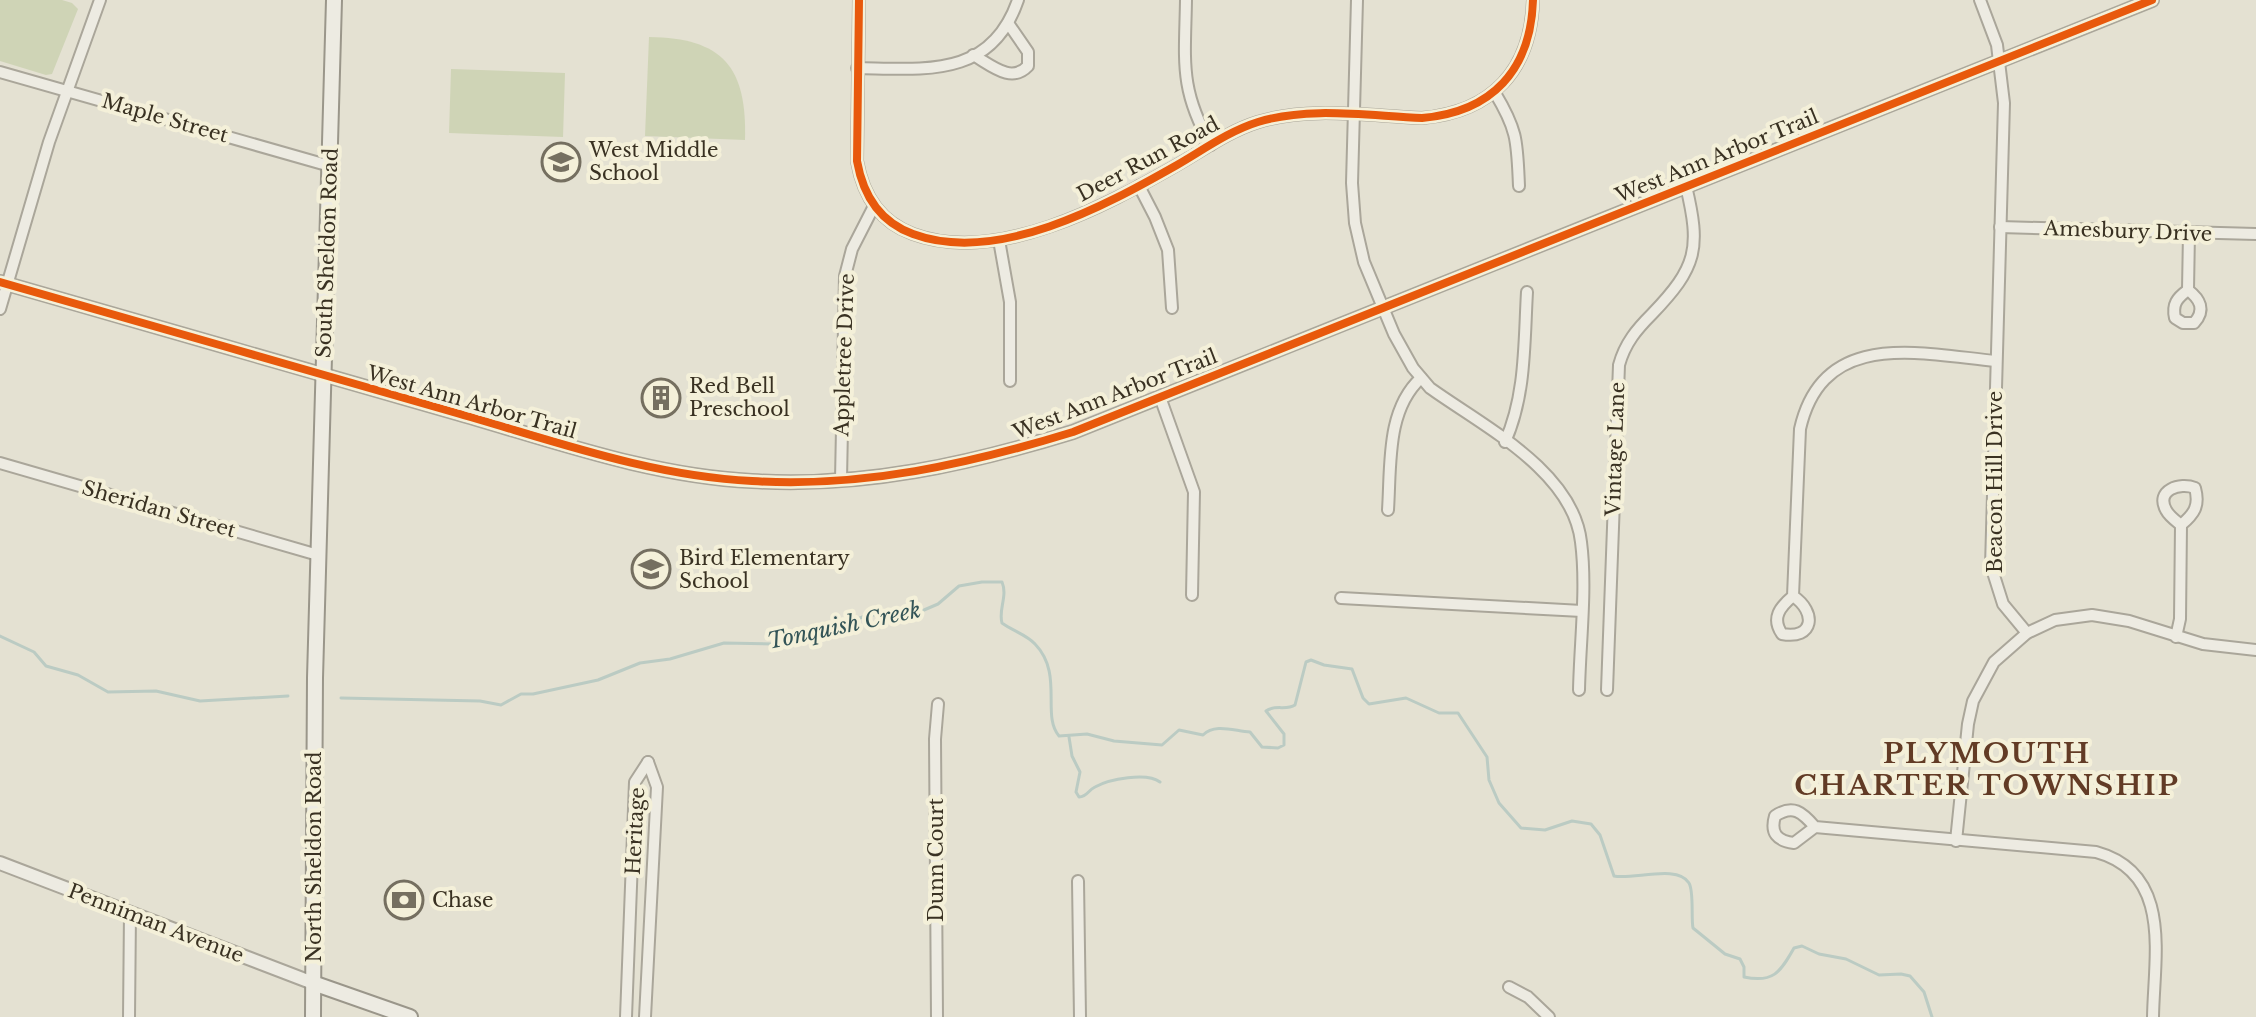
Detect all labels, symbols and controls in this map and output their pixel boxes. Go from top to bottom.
street label: Maple Street [99,89,231,148]
street label: West Ann Arbor Trail [1611,104,1822,208]
street label: Deer Run Road [1073,111,1223,207]
place label: West Middle School [588,138,718,185]
school or university icon: West Middle School [540,141,582,183]
street label: South Sheldon Road [311,147,343,359]
street label: Amesbury Drive [2042,216,2213,246]
street label: Appletree Drive [829,273,859,438]
street label: West Ann Arbor Trail [1009,344,1221,444]
street label: West Ann Arbor Trail [364,360,580,443]
place label: Red Bell Preschool [689,374,790,421]
building icon: Red Bell Preschool [640,377,682,419]
street label: Vintage Lane [1601,381,1629,518]
street label: Beacon Hill Drive [1983,391,2007,573]
street label: Sheridan Street [79,476,239,543]
place label: Bird Elementary School [679,546,850,593]
school or university icon: Bird Elementary School [630,548,672,590]
water label: Tonquish Creek [765,596,923,655]
district label: PLYMOUTH CHARTER TOWNSHIP [1794,736,2180,803]
street label: North Sheldon Road [302,751,326,963]
street label: Heritage [621,787,649,875]
street label: Dunn Court [924,798,948,922]
street label: Penniman Avenue [65,878,247,968]
bank icon: Chase [383,879,425,921]
place label: Chase [432,888,493,912]

